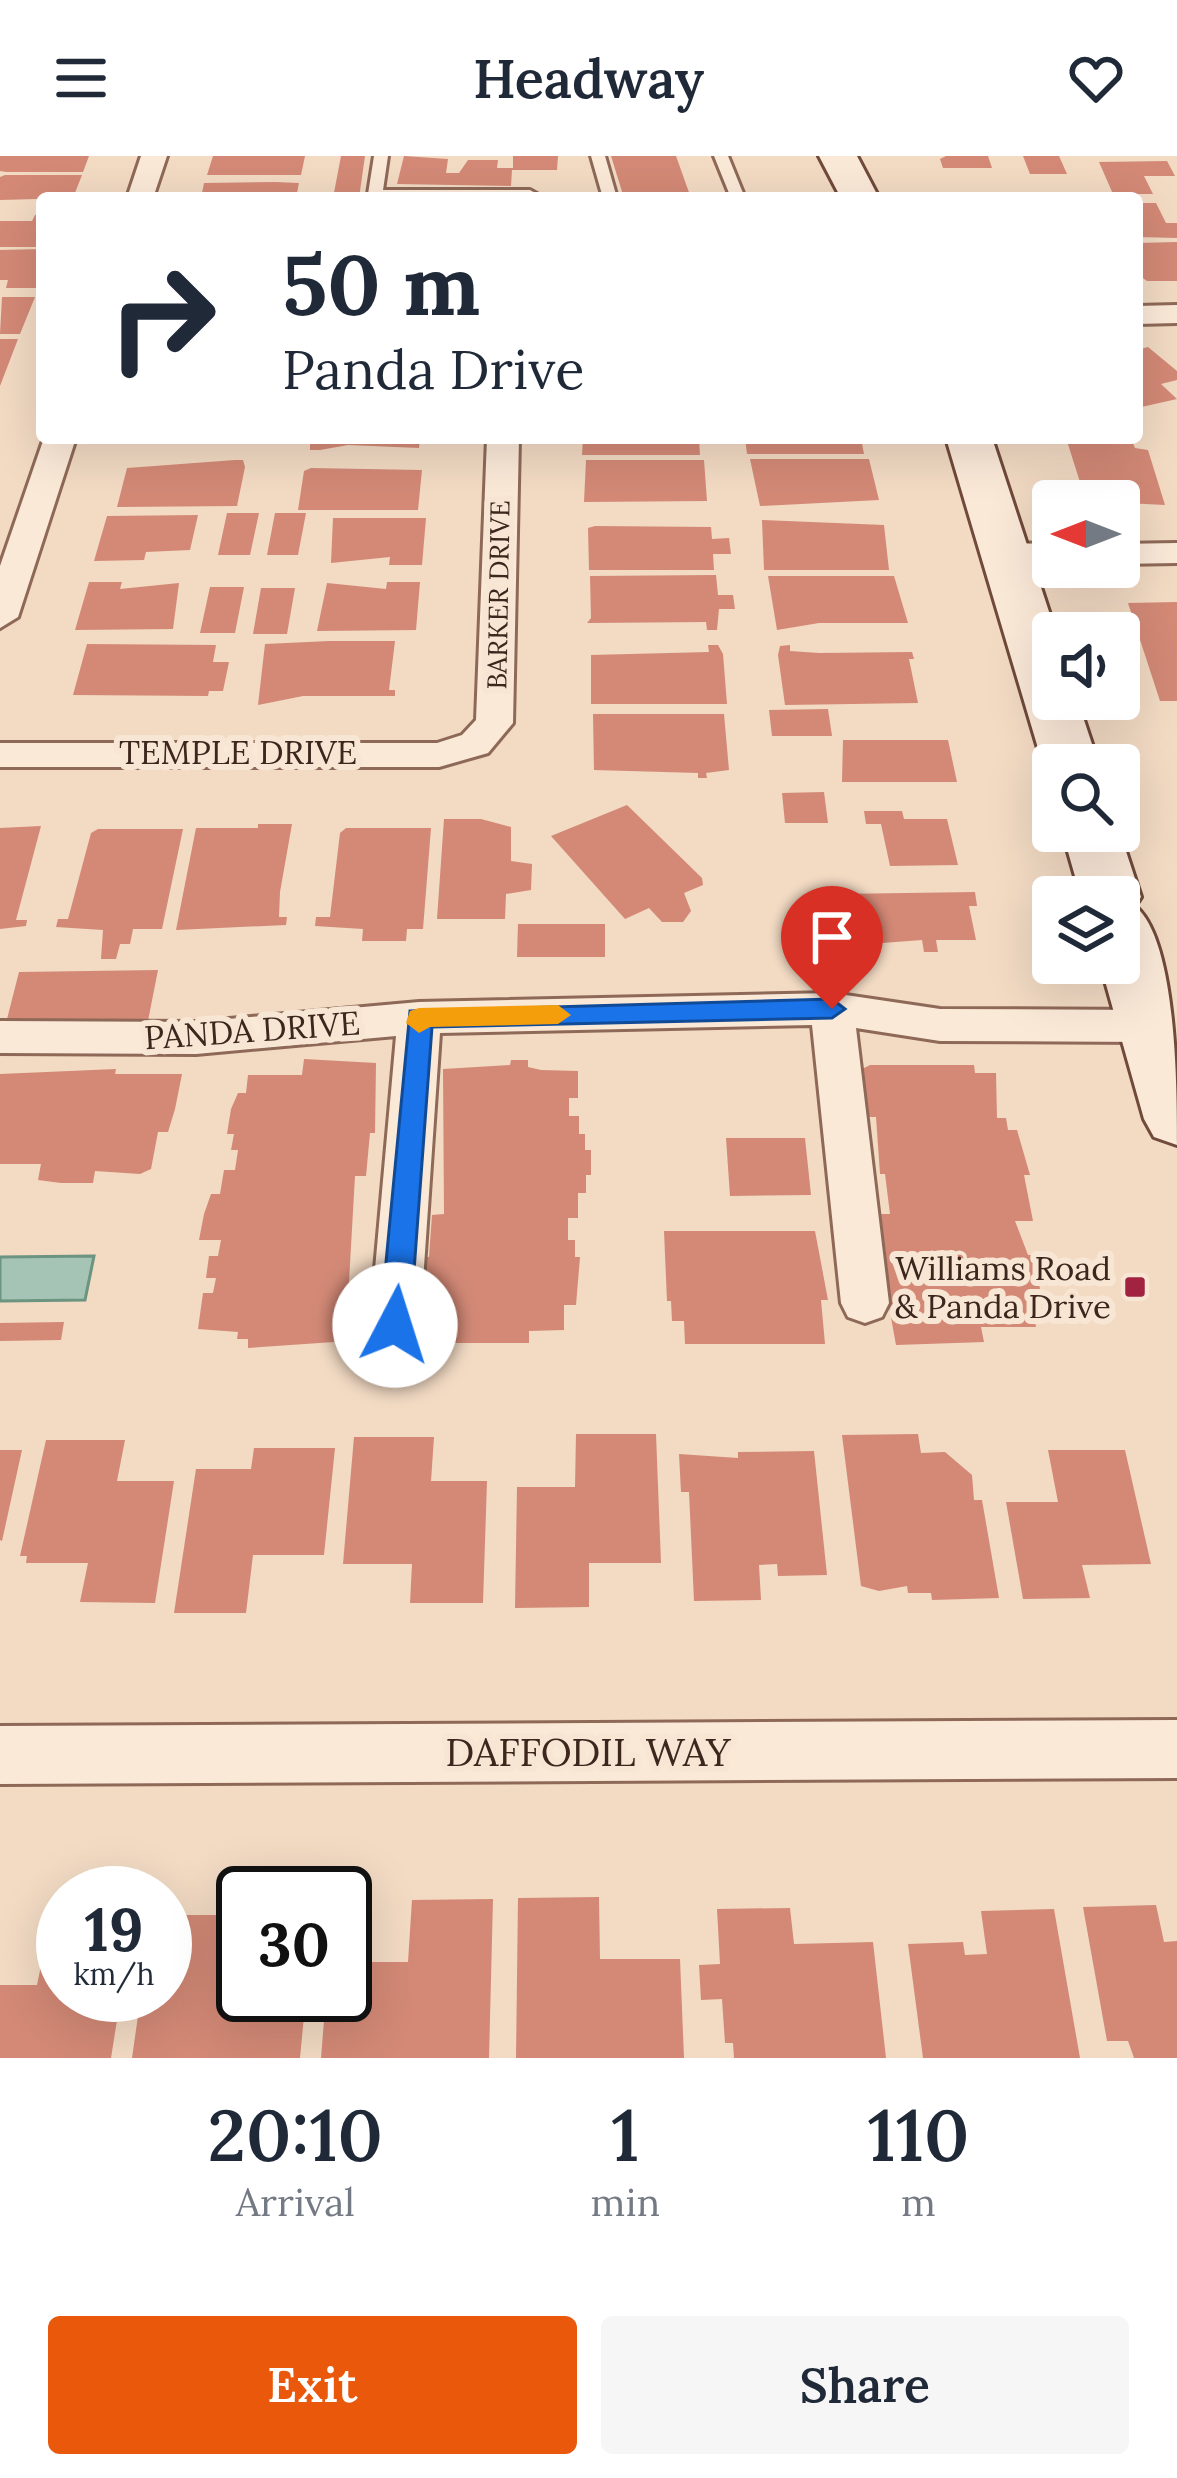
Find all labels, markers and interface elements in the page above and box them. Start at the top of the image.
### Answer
text: Headway [473,44,704,113]
icon: menu [48,45,114,111]
icon: heart [1063,45,1129,111]
text: 50 m [282,230,480,338]
icon: right [84,240,240,396]
text: Panda Drive [282,335,584,404]
north arrow [1032,480,1140,588]
map controls [1032,480,1140,984]
street label: BARKER DRIVE [479,500,517,690]
button: sound [1032,612,1140,720]
street label: TEMPLE DRIVE [119,731,357,773]
button: search [1032,744,1140,852]
button: layers [1032,876,1140,984]
pin [781,886,883,1009]
icon: arrive [799,904,865,970]
street label: PANDA DRIVE [143,1002,361,1058]
place label: Williams Road & Panda Drive [895,1247,1111,1327]
position arrow [332,1262,458,1388]
marker: Williams Road & Panda Drive [1122,1274,1148,1300]
street label: DAFFODIL WAY [445,1727,732,1777]
speed limit sign: 30 [216,1866,372,2022]
text: 19 [85,1891,143,1967]
text: km/h [73,1955,155,1993]
text: 20:10 [208,2089,383,2181]
text: 1 [611,2089,639,2181]
text: 110 [868,2089,969,2181]
text: Arrival [236,2177,355,2227]
text: min [591,2177,660,2227]
text: m [901,2177,936,2227]
button: Exit [48,2316,577,2454]
button: Share [601,2316,1129,2454]

